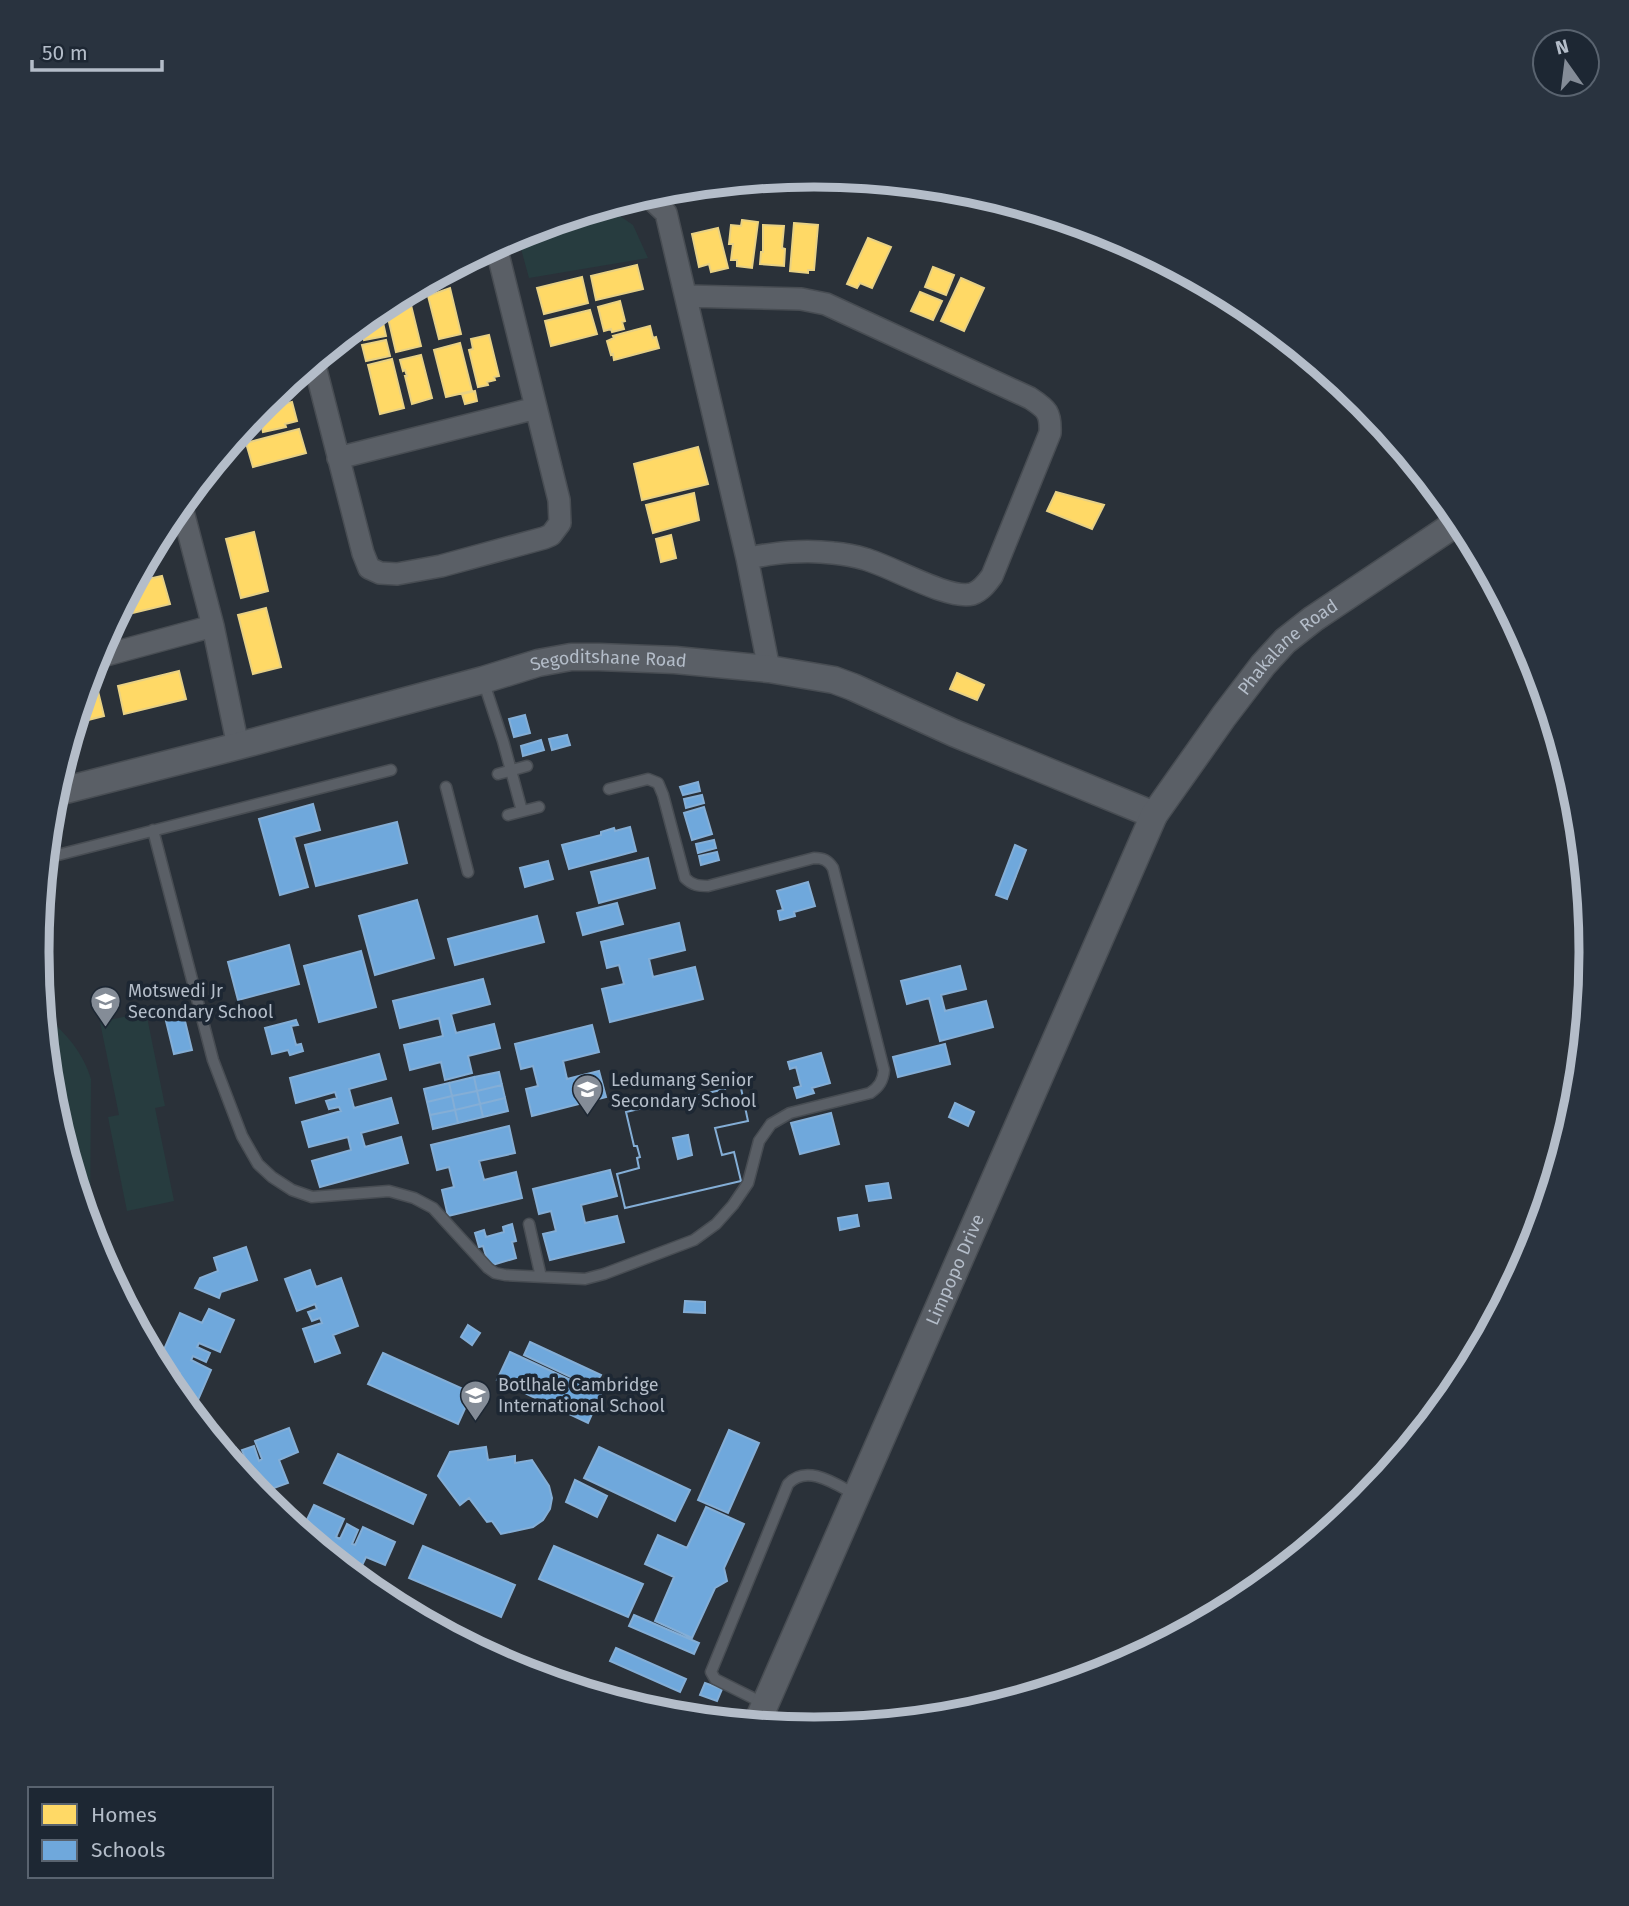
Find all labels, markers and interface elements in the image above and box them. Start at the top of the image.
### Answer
scale bar [32,28,161,72]
north arrow [1531,28,1601,98]
text: N [1553,34,1571,60]
text: 50 m [42,40,88,66]
street label: Phakalane Road [1233,595,1342,700]
street label: Segoditshane Road [527,646,688,676]
place label: Motswedi Jr Secondary School [128,980,273,1023]
school or university icon: Motswedi Jr Secondary School [88,984,122,1028]
place label: Ledumang Senior Secondary School [611,1069,756,1112]
school or university icon: Ledumang Senior Secondary School [571,1073,605,1117]
street label: Limpopo Drive [921,1211,989,1329]
place label: Botlhale Cambridge International School [498,1374,665,1417]
school or university icon: Botlhale Cambridge International School [458,1378,492,1422]
legend [28,1787,273,1878]
text: Homes [91,1802,157,1828]
text: Schools [91,1837,165,1863]

